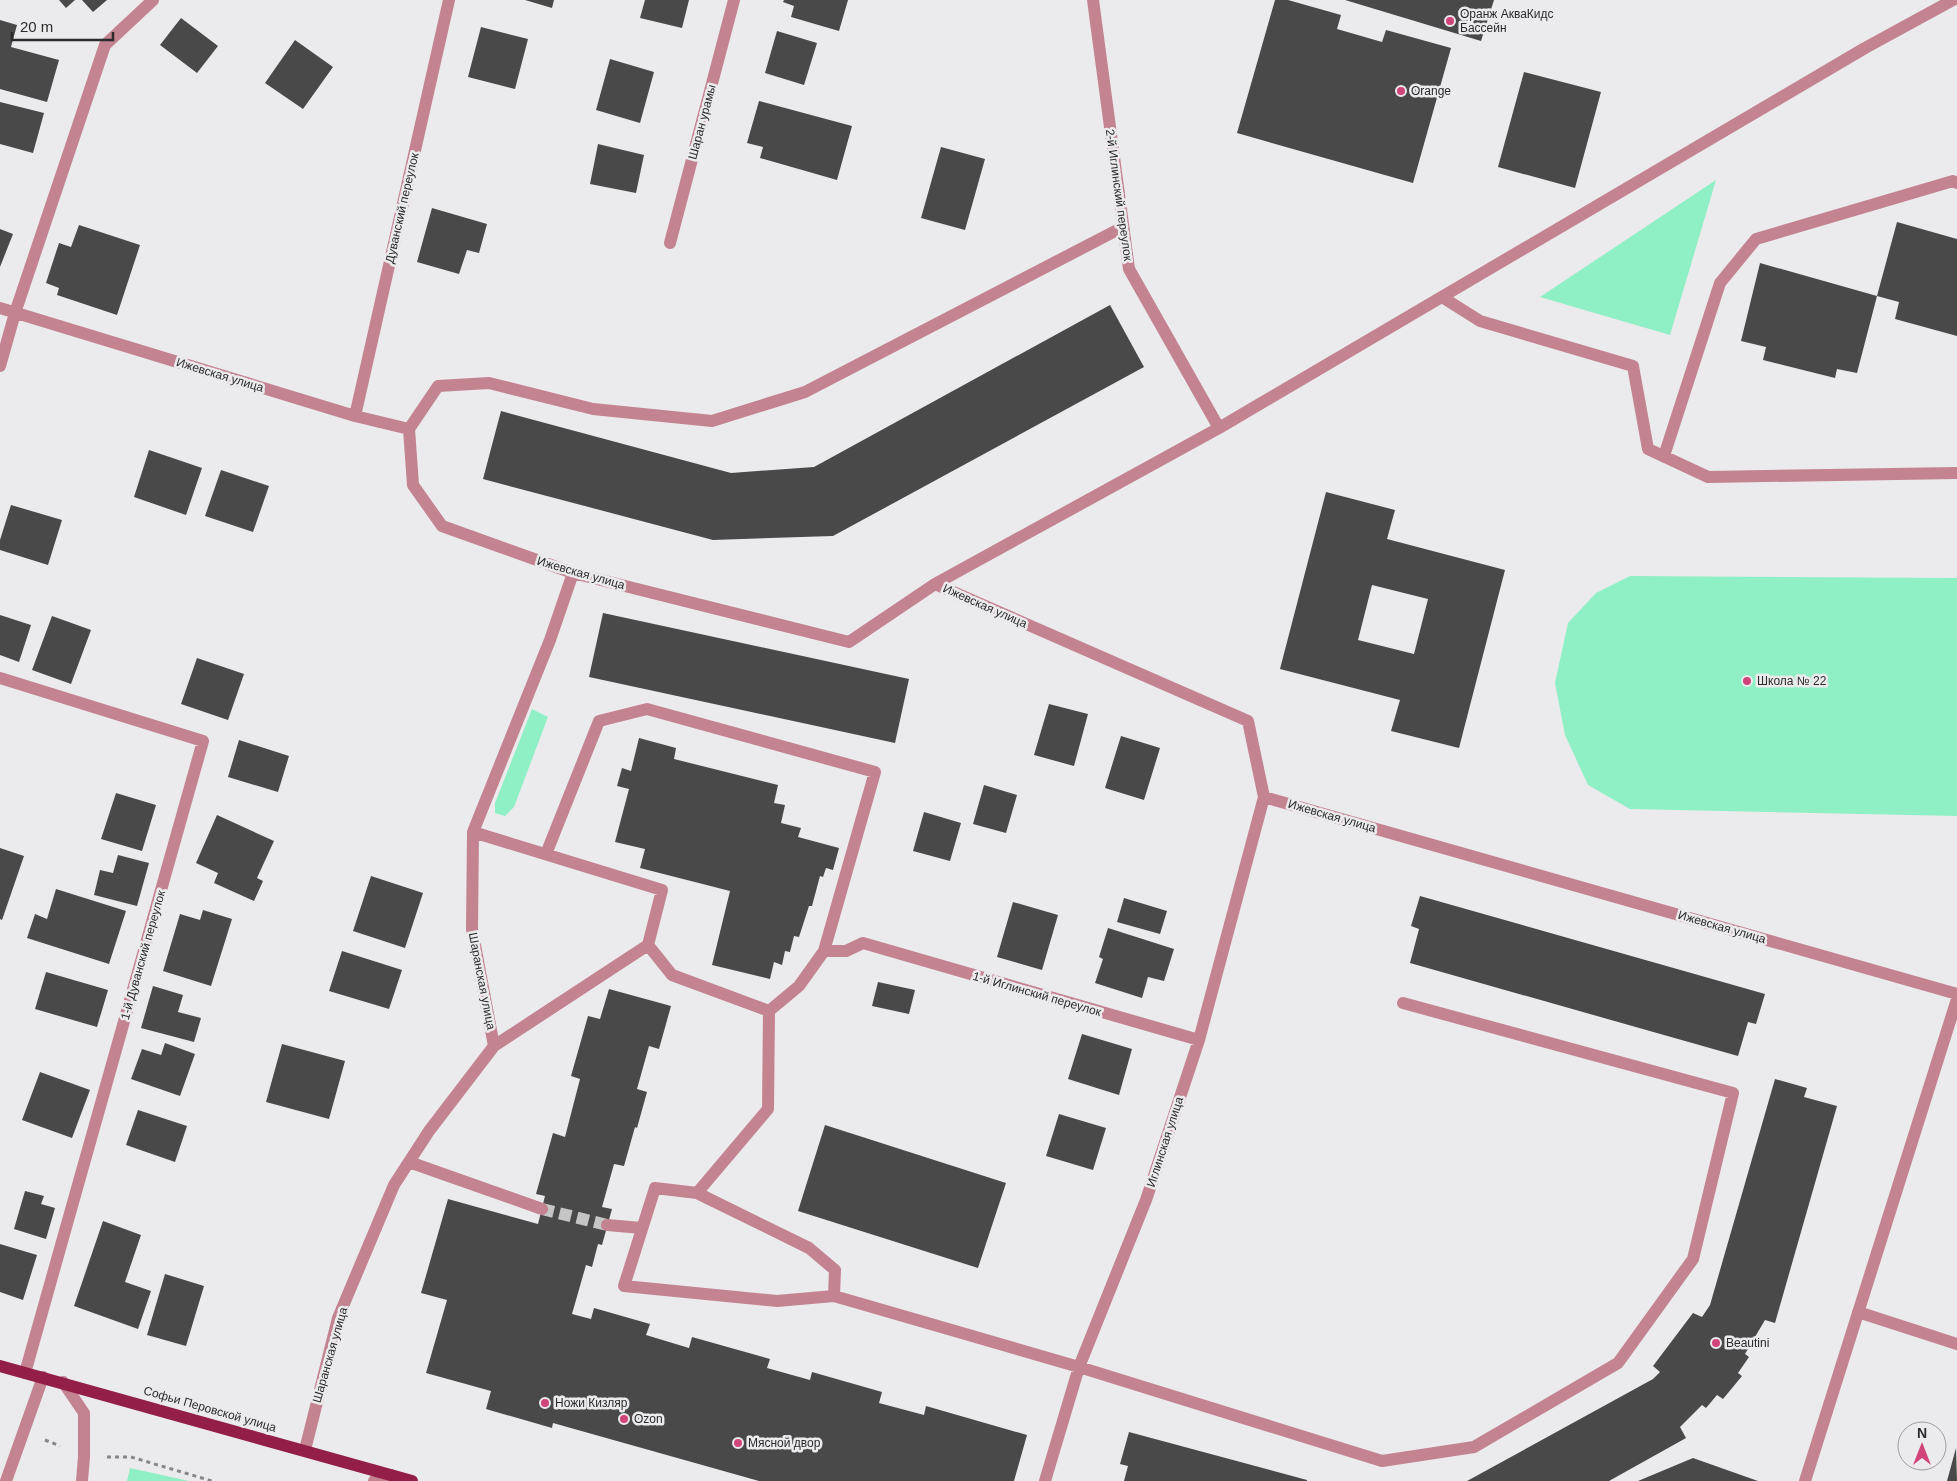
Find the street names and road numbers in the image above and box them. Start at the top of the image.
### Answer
street label: Шаран урамы [685,83,719,161]
street label: 2-й Иглинский переулок [1103,128,1135,263]
street label: Дуванский переулок [382,151,422,265]
street label: Ижевская улица [175,355,266,395]
street label: Ижевская улица [536,554,627,592]
street label: Ижевская улица [941,581,1030,631]
street label: Ижевская улица [1287,797,1378,835]
street label: 1-й Дуванский переулок [118,888,168,1021]
street label: Ижевская улица [1677,908,1768,946]
street label: Шаранская улица [466,931,498,1031]
street label: 1-й Иглинский переулок [971,969,1104,1019]
street label: Иглинская улица [1144,1095,1186,1189]
street label: Шаранская улица [310,1305,350,1404]
street label: Софьи Перовской улица [142,1383,278,1435]

